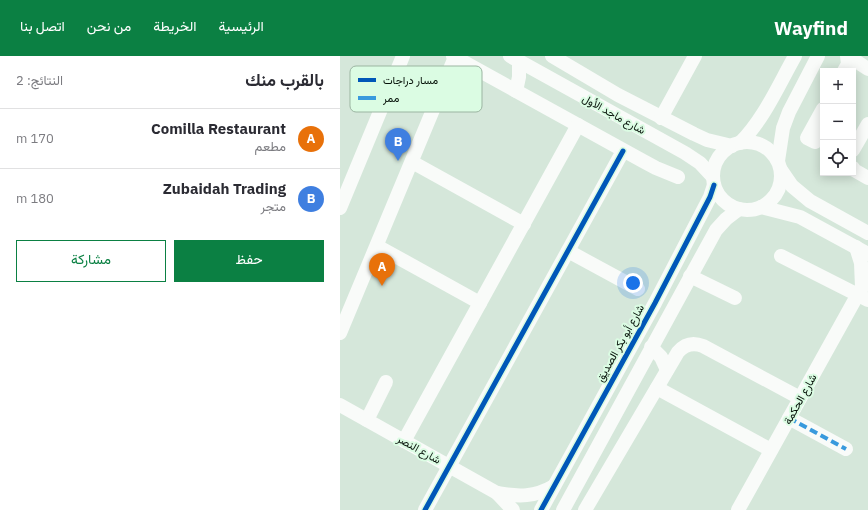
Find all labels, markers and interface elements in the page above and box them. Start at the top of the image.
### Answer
text: Wayfind [774,16,848,40]
text: اتصل بنا [20,17,65,35]
text: من نحن [87,17,131,35]
text: الخريطة [153,17,197,35]
text: الرئيسية [219,17,264,35]
legend [350,66,482,112]
map controls [820,68,856,176]
button: + [820,68,856,104]
text: بالقرب منك [245,69,324,91]
text: النتائج: 2 [16,72,63,89]
text: مسار دراجات [383,73,438,87]
text: ممر [382,91,400,105]
street label: شارع ماجد الأول [580,91,648,138]
button: − [820,104,856,140]
text: Comilla Restaurant [151,119,286,138]
pin: B [385,128,411,161]
text: 170 m [16,130,54,147]
text: A [307,130,315,147]
text: مطعم [255,138,286,155]
button: locate [820,140,856,176]
text: Zubaidah Trading [163,179,286,198]
text: 180 m [16,190,54,207]
text: B [307,190,315,207]
text: متجر [261,198,286,215]
button: مشاركة [16,240,166,282]
button: حفظ [174,240,324,282]
pin: A [369,253,395,286]
your location [623,273,643,293]
street label: شارع أبو بكر الصديق [593,301,648,385]
street label: شارع الحكمة [780,371,821,427]
street label: شارع النصر [393,431,444,468]

